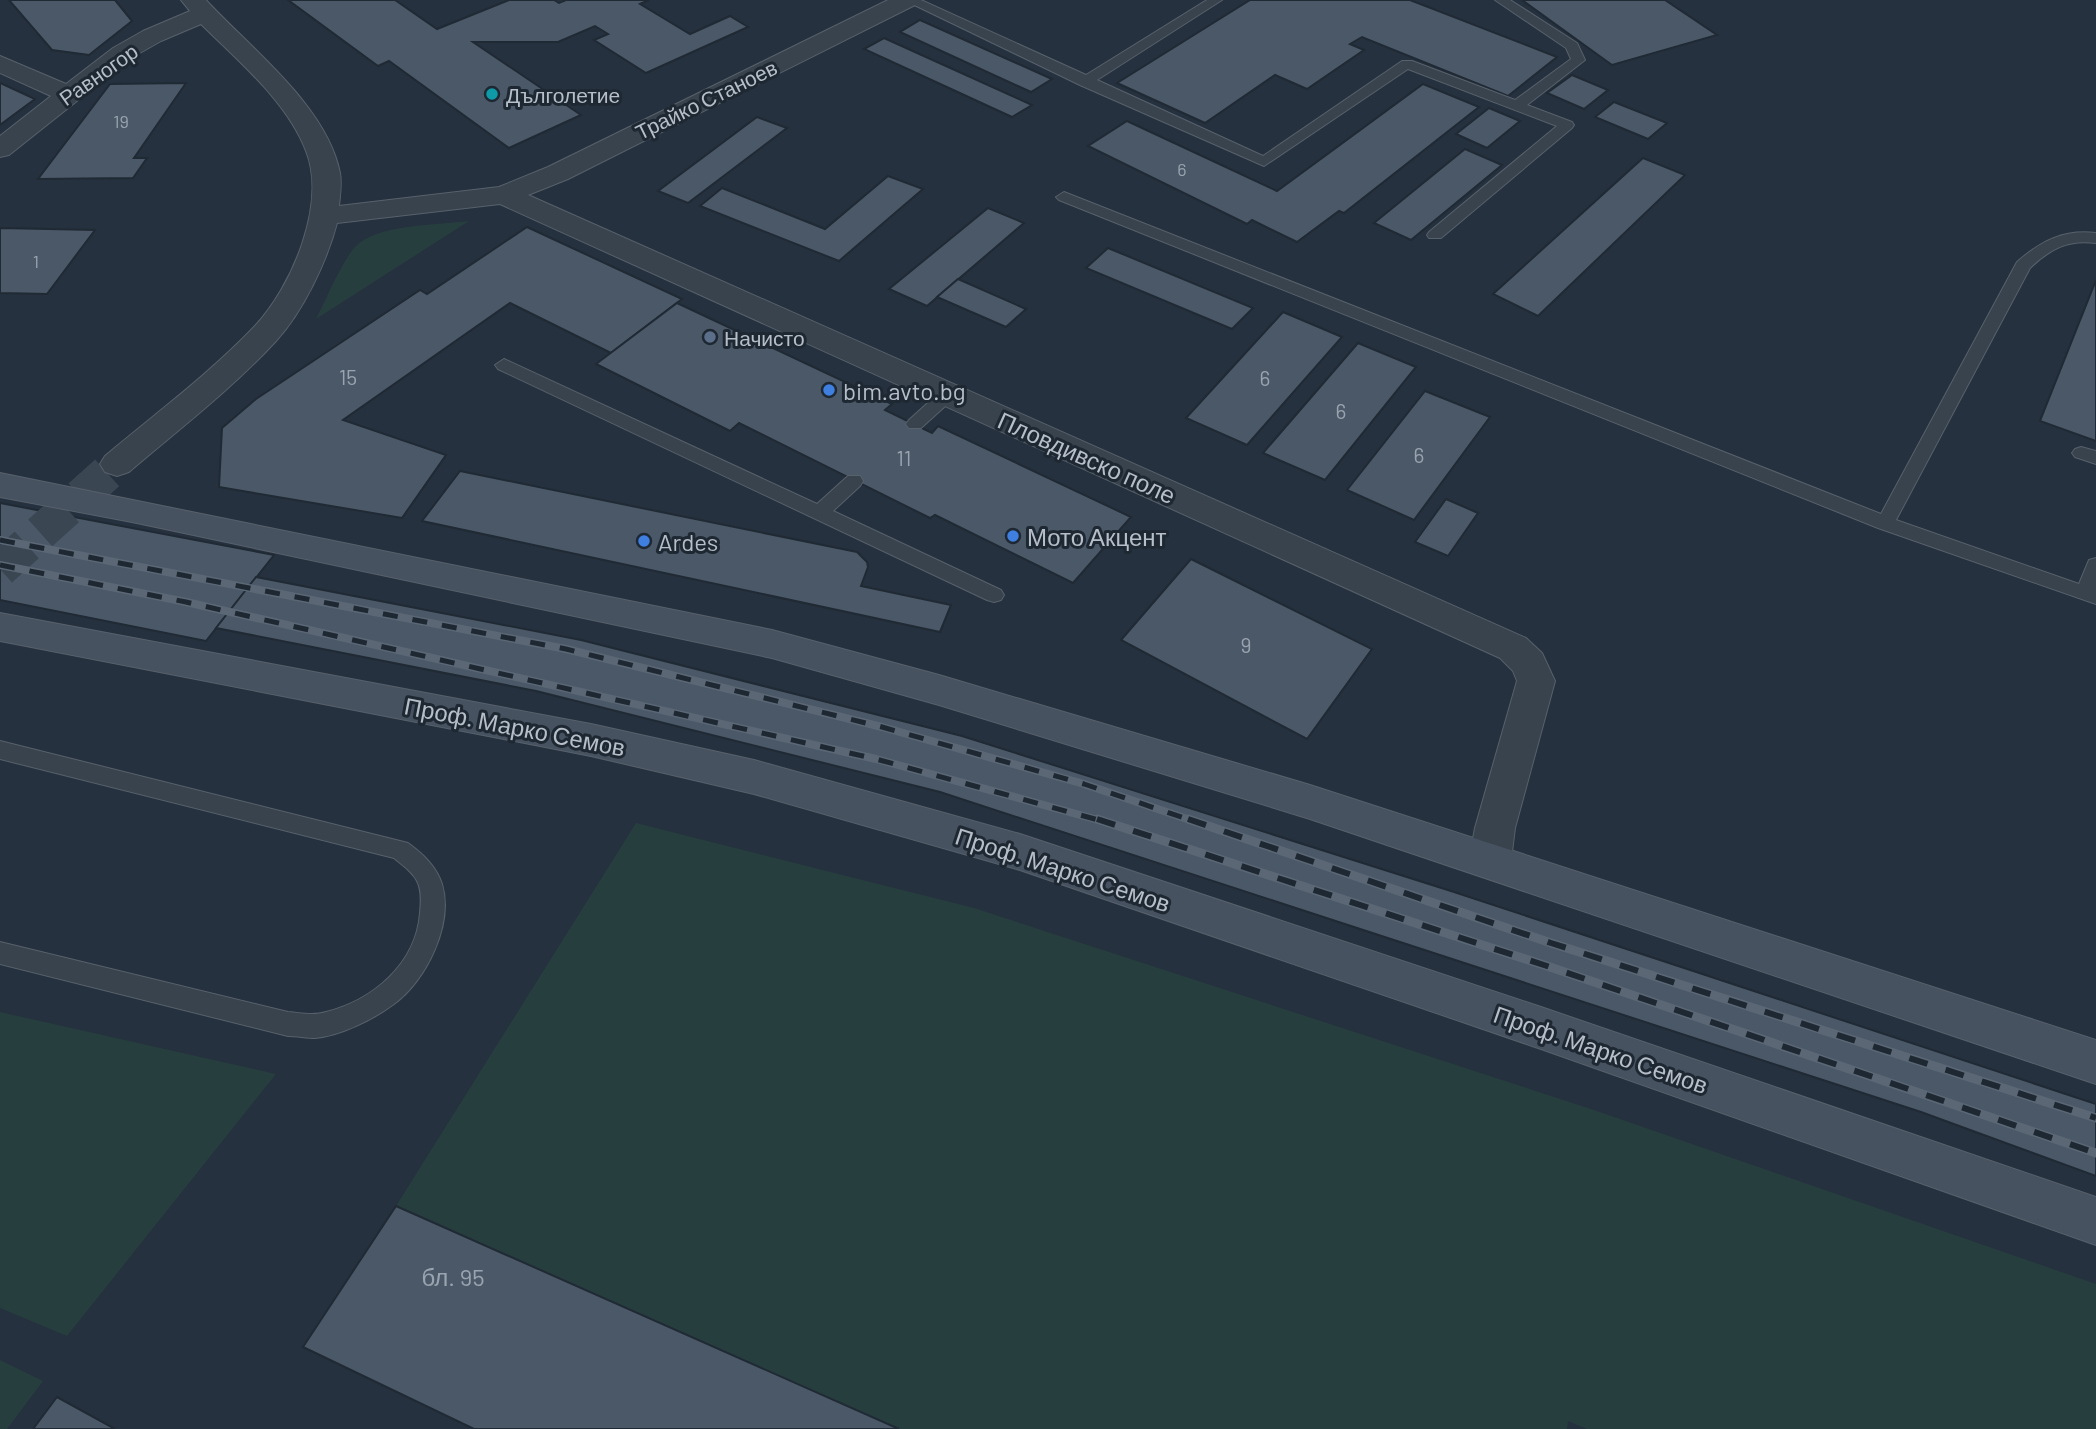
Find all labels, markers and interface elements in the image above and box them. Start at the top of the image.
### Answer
street label: Равногор [54,38,142,110]
street label: Трайко Станоев [631,54,781,144]
place label: Дълголетие [506,82,620,107]
marker: Дълголетие [484,86,500,102]
house number: 19 [113,110,129,132]
house number: 6 [1177,158,1187,180]
house number: 1 [33,250,39,272]
place label: Начисто [724,325,805,350]
marker: Начисто [702,329,718,345]
house number: 15 [339,364,357,389]
house number: 6 [1260,365,1270,390]
place label: bim.avto.bg [843,376,966,405]
marker: bim.avto.bg [821,382,837,398]
house number: 6 [1336,398,1346,423]
street label: Пловдивско поле [994,405,1180,509]
house number: 6 [1414,442,1424,467]
house number: 11 [897,445,911,470]
place label: Мото Акцент [1027,522,1167,551]
place label: Ardes [658,527,718,556]
marker: Мото Акцент [1005,528,1021,544]
marker: Ardes [636,533,652,549]
house number: 9 [1241,632,1251,657]
street label: Проф. Марко Семов [402,690,628,762]
street label: Проф. Марко Семов [952,821,1174,917]
street label: Проф. Марко Семов [1490,999,1712,1099]
house number: бл. 95 [422,1262,484,1291]

